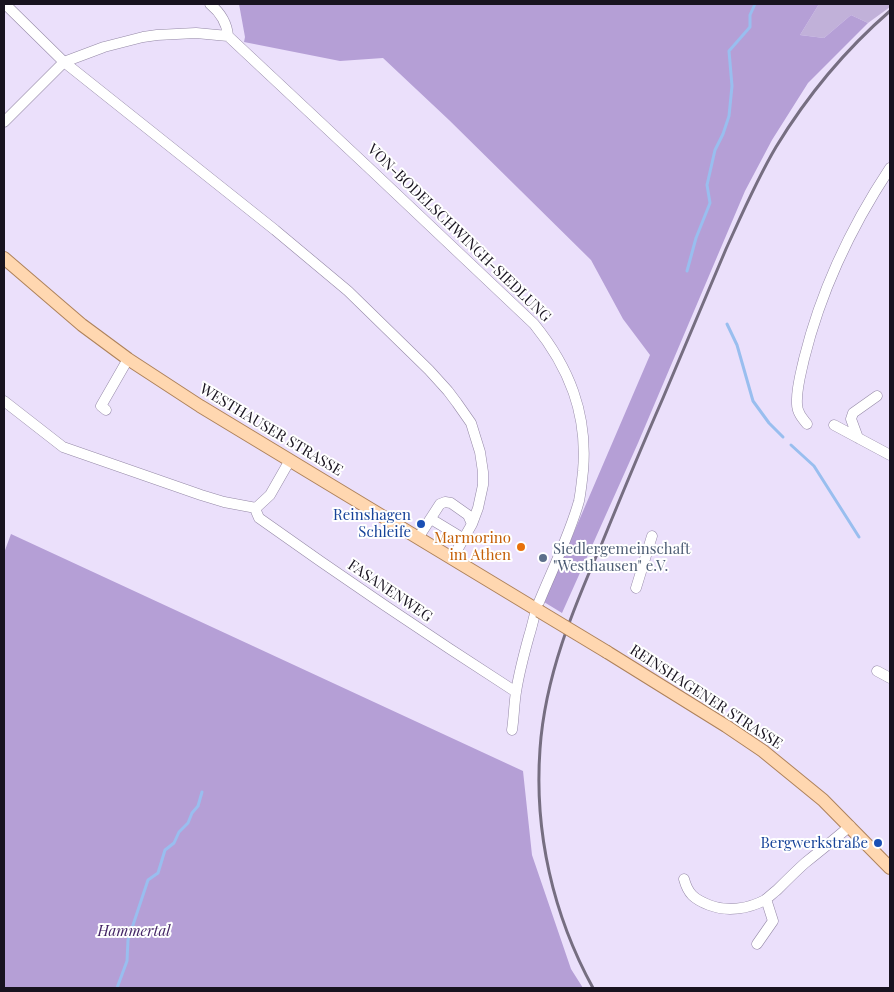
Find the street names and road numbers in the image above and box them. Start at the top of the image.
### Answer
street label: VON-BODELSCHWINGH-SIEDLUNG [363,140,555,326]
street label: WESTHAUSER STRASSE [196,380,346,480]
street label: FASANENWEG [344,556,436,626]
street label: REINSHAGENER STRASSE [626,641,786,753]

